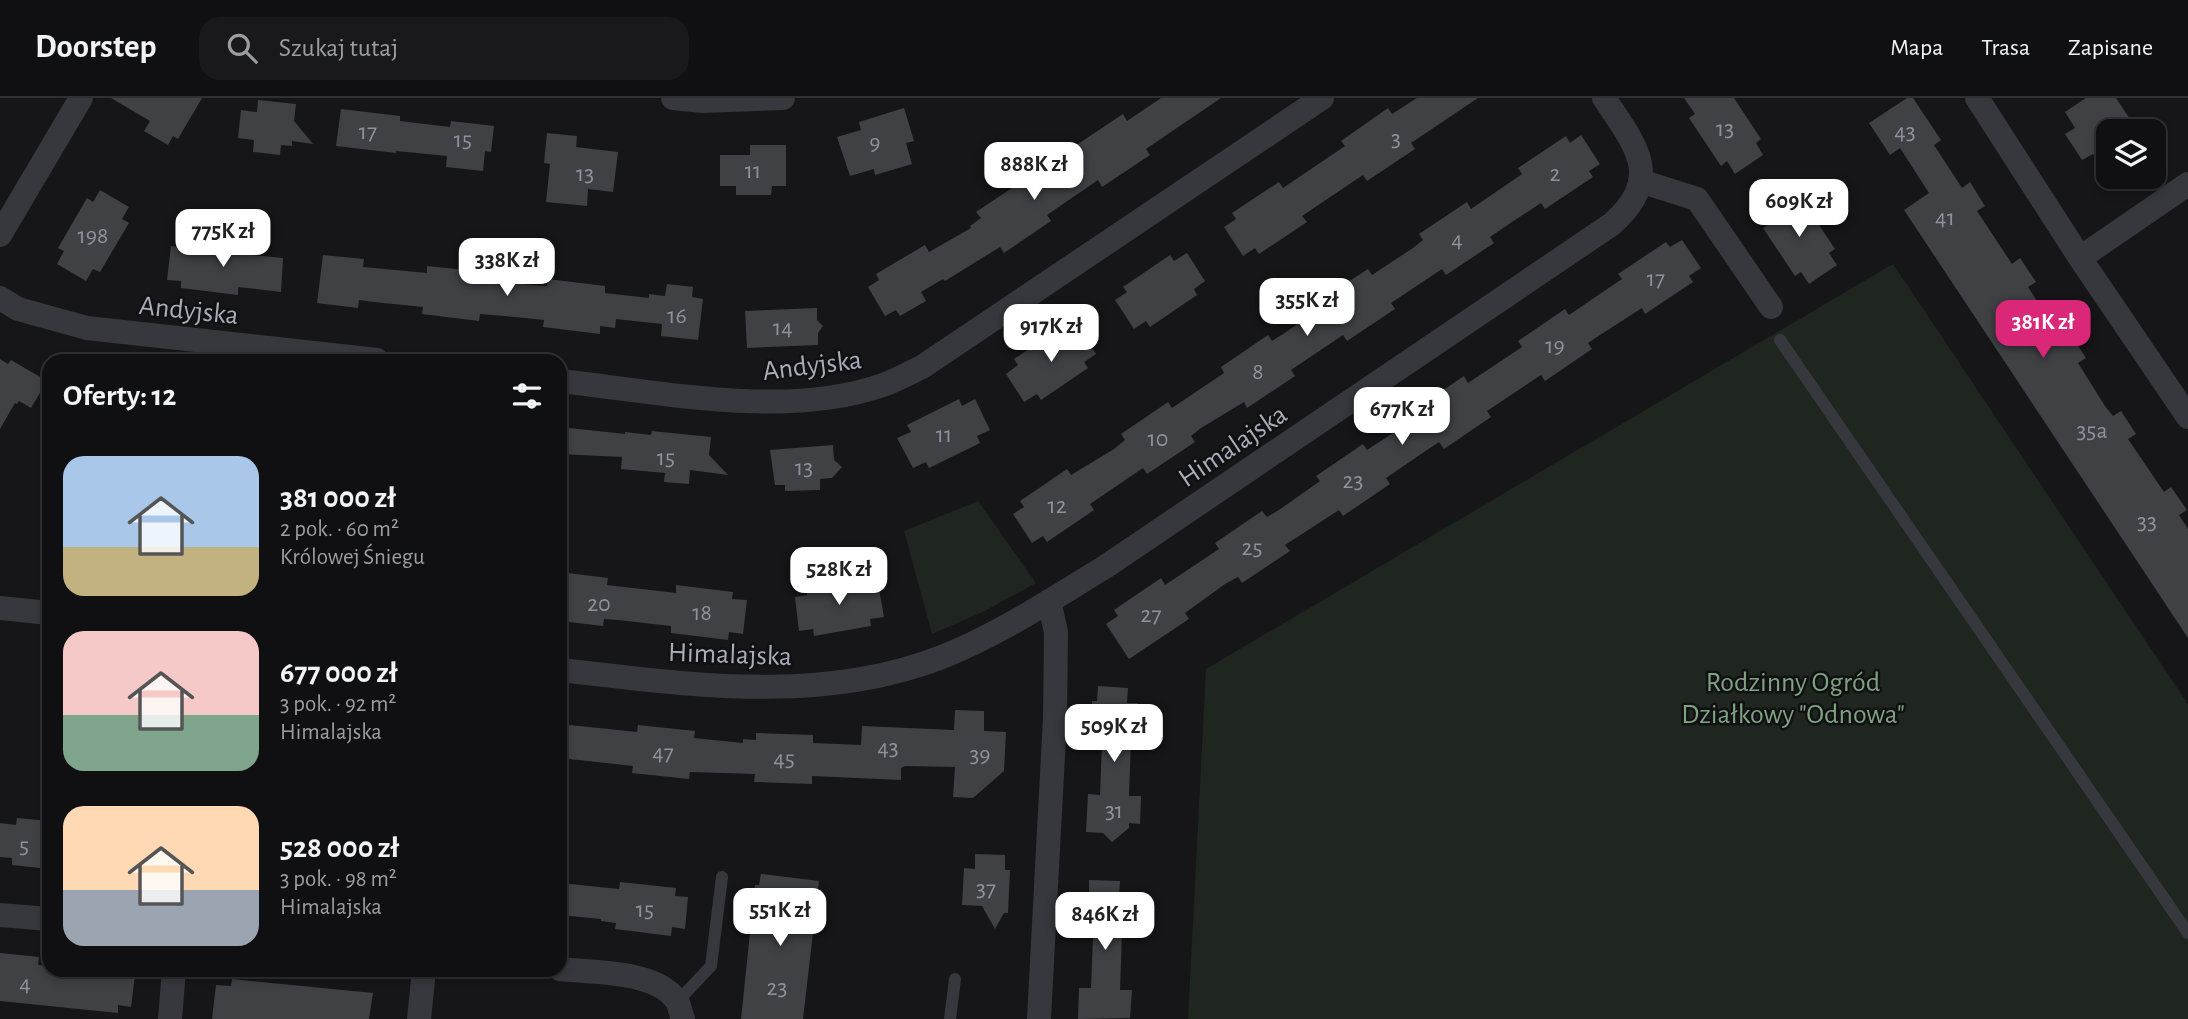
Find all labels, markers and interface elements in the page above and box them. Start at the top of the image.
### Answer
search box [199,17,689,80]
icon: search [223,29,261,67]
text: Doorstep [35,31,157,64]
text: Szukaj tutaj [279,35,398,61]
text: Mapa [1890,36,1943,60]
text: Trasa [1981,36,2030,60]
text: Zapisane [2068,36,2153,60]
house number: 13 [1716,117,1734,141]
map controls [2096,119,2166,189]
button: layers [2096,119,2166,189]
house number: 17 [359,120,377,144]
house number: 43 [1894,120,1916,144]
house number: 3 [1391,127,1401,151]
house number: 15 [454,128,472,152]
house number: 9 [869,131,881,155]
pin: 888K zł [969,142,1099,202]
text: 888K zł [1000,153,1068,176]
house number: 11 [745,159,761,183]
house number: 13 [576,162,594,186]
house number: 2 [1550,162,1561,186]
pin: 609K zł [1734,180,1864,239]
text: 609K zł [1765,190,1833,213]
house number: 41 [1935,206,1955,230]
pin: 775K zł [158,209,288,269]
text: 775K zł [191,220,255,243]
house number: 198 [78,224,108,248]
house number: 4 [1451,228,1463,252]
pin: 338K zł [442,238,572,298]
text: 338K zł [475,249,539,272]
house number: 17 [1647,267,1665,291]
pin: 355K zł [1242,278,1372,338]
text: 355K zł [1275,289,1339,312]
street label: Andyjska [138,292,240,330]
pin: 381K zł [1978,300,2108,360]
house number: 16 [667,304,687,328]
pin: 917K zł [986,304,1116,364]
text: 381K zł [2012,311,2074,334]
text: 917K zł [1020,315,1082,338]
house number: 14 [773,316,793,340]
house number: 19 [1545,334,1565,358]
street label: Andyjska [761,346,863,386]
house number: 8 [1252,360,1264,384]
icon: filters [508,377,546,415]
text: Oferty: 12 [63,381,176,411]
pin: 677K zł [1337,388,1467,447]
text: 677K zł [1370,398,1434,421]
street label: Himalajska [1174,400,1292,493]
house number: 35a [2076,419,2108,443]
house number: 11 [936,423,952,447]
house number: 10 [1148,427,1168,451]
house number: 15 [657,446,675,470]
house number: 13 [795,456,813,480]
house number: 23 [1343,469,1363,493]
text: 381 000 zł [280,483,396,513]
icon: home [119,484,203,568]
house number: 12 [1047,494,1067,518]
house number: 33 [2137,510,2157,534]
text: 2 pok. · 60 m² [280,518,399,541]
house number: 25 [1242,536,1262,560]
text: Królowej Śniegu [280,546,425,569]
pin: 528K zł [774,547,904,607]
text: 528K zł [806,558,872,581]
house number: 20 [587,592,611,616]
house number: 18 [692,601,712,625]
house number: 27 [1141,603,1161,627]
street label: Himalajska [667,639,792,671]
text: 677 000 zł [280,658,398,688]
icon: home [119,659,203,743]
park label: Rodzinny Ogród Działkowy "Odnowa" [1681,669,1905,729]
text: 3 pok. · 92 m² [280,693,396,716]
pin: 509K zł [1049,704,1179,764]
text: 509K zł [1081,715,1147,738]
text: Himalajska [280,721,382,744]
house number: 43 [877,736,899,760]
house number: 47 [652,741,674,765]
house number: 39 [969,743,991,767]
house number: 45 [773,747,795,771]
house number: 31 [1105,799,1123,823]
text: 528 000 zł [280,833,399,863]
house number: 5 [19,834,29,858]
icon: home [119,834,203,918]
text: 3 pok. · 98 m² [280,868,397,891]
house number: 37 [976,877,996,901]
pin: 551K zł [715,888,845,948]
pin: 846K zł [1040,892,1170,952]
text: Himalajska [280,896,382,919]
house number: 15 [636,898,654,922]
text: 551K zł [749,899,811,922]
text: 846K zł [1071,903,1139,926]
house number: 4 [19,972,31,996]
house number: 23 [767,976,787,1000]

